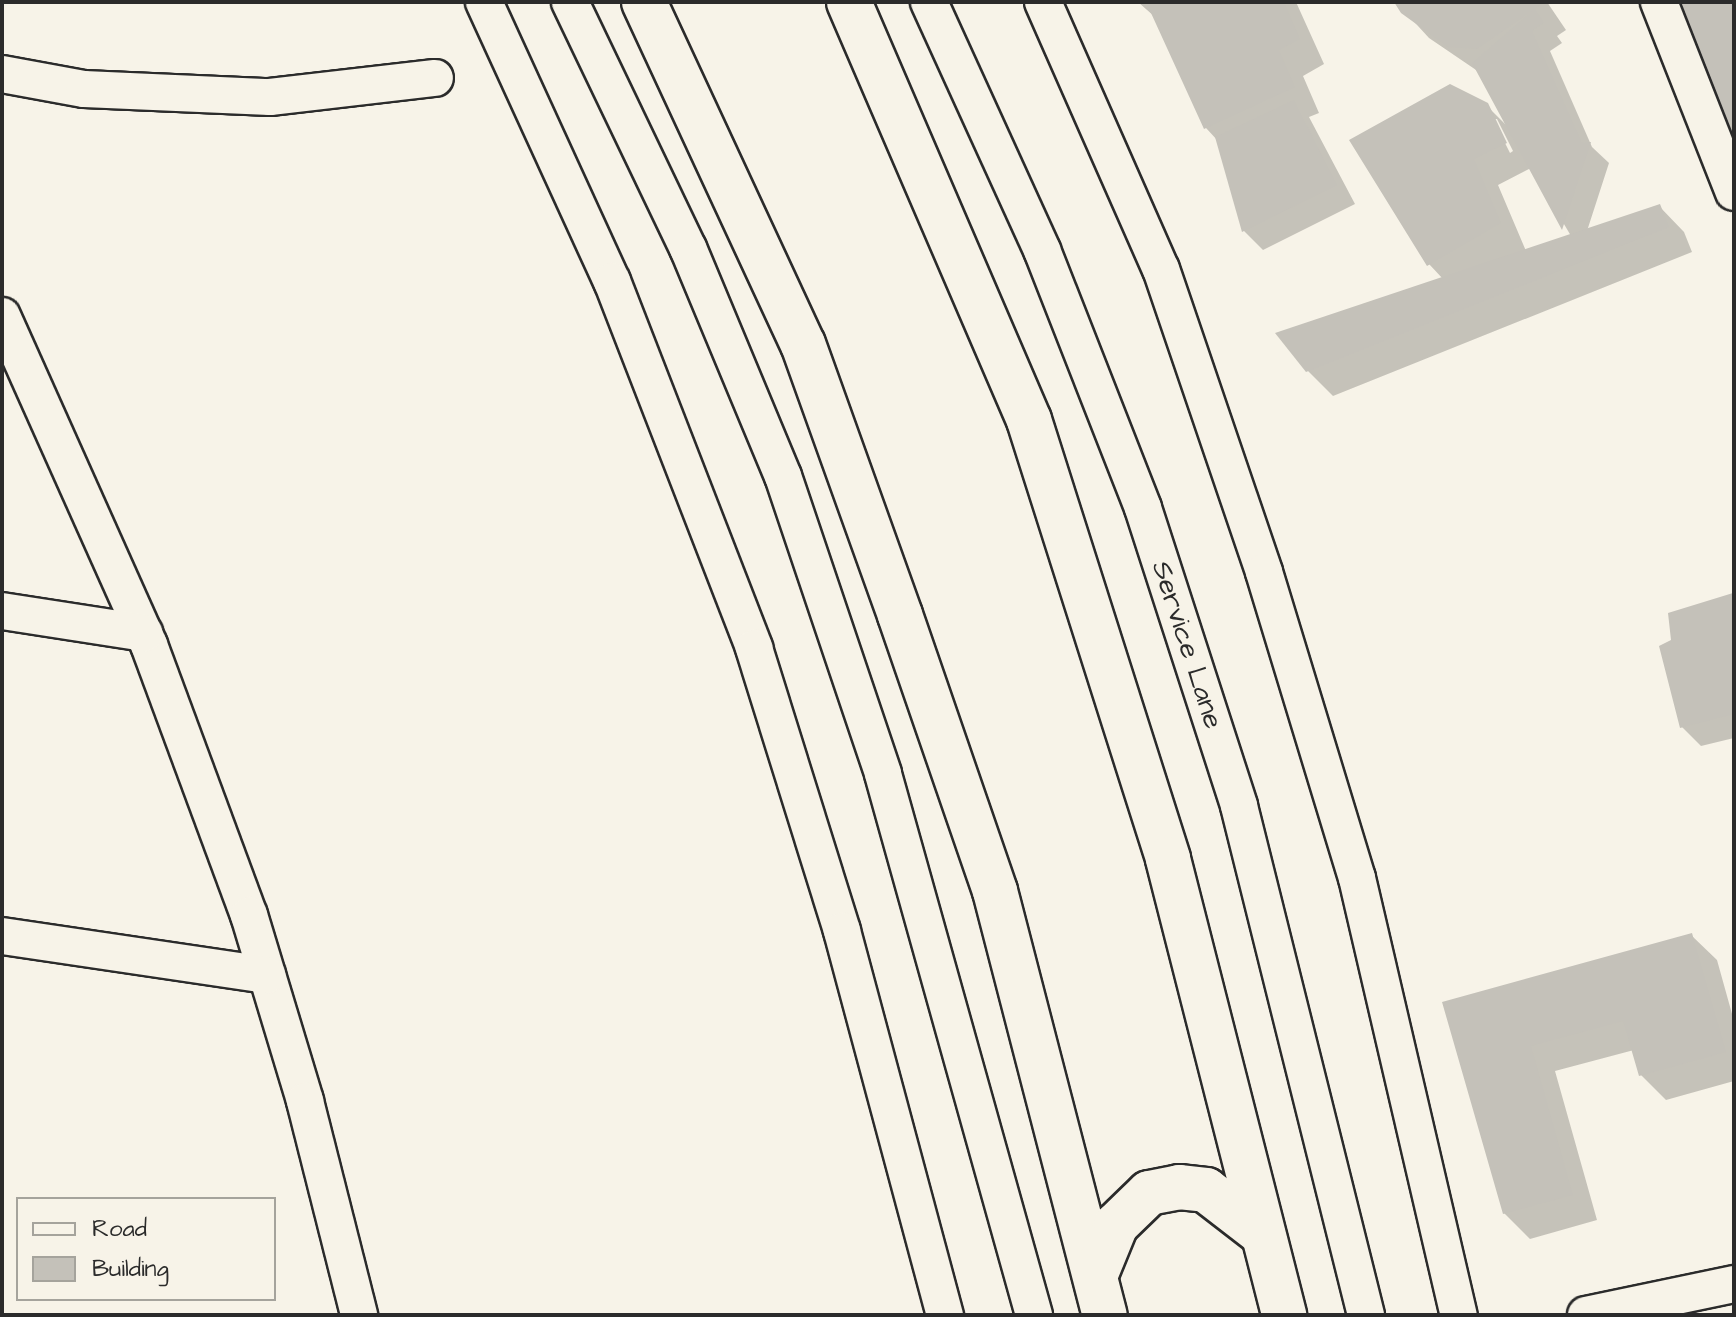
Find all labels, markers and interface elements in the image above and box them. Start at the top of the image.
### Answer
street label: Service Lane [1144,557,1230,733]
legend [16,1197,276,1301]
text: Road [92,1212,147,1246]
text: Building [92,1252,169,1286]

